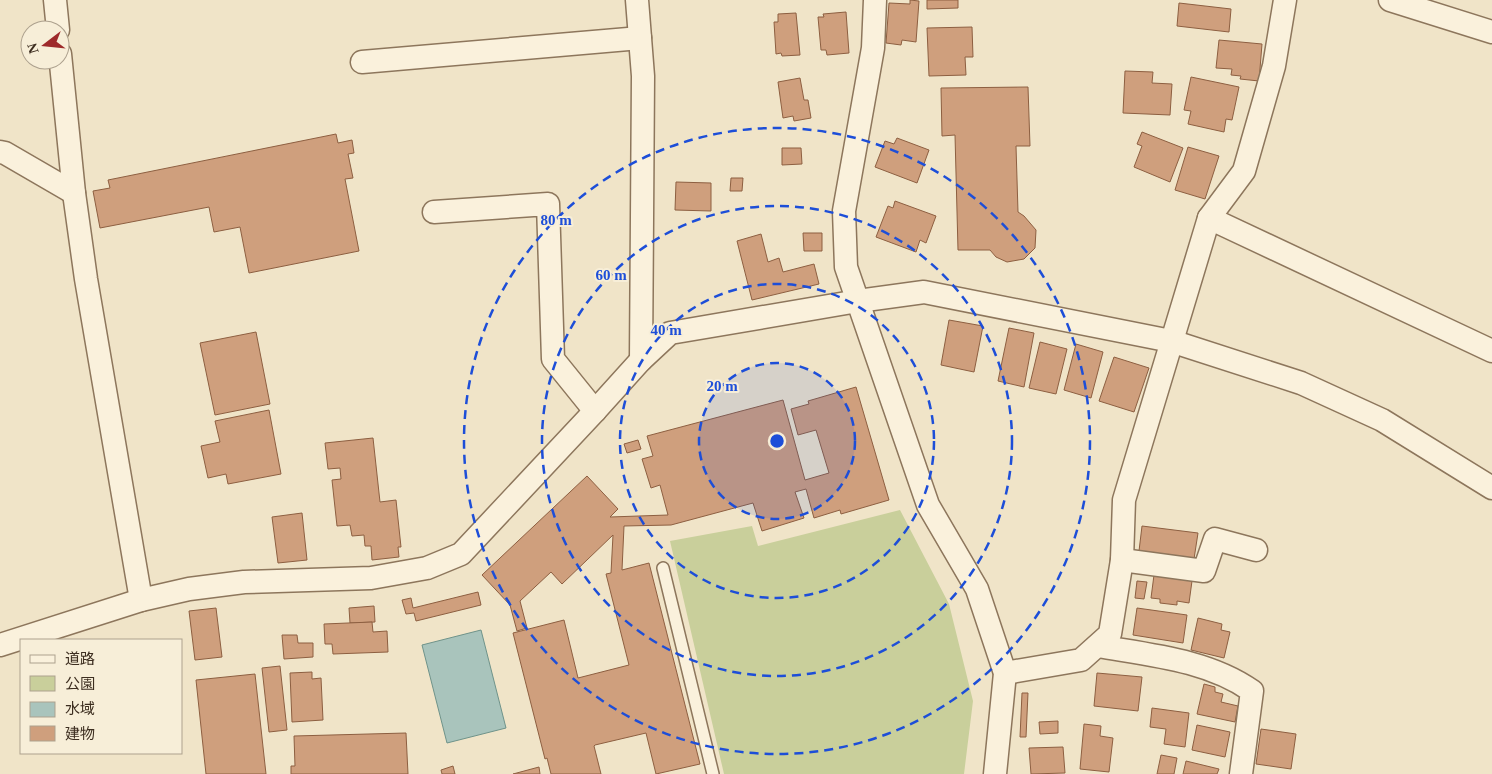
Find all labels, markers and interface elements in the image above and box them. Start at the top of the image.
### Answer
north arrow [20,20,70,70]
text: N [24,42,42,55]
text: 80 m [540,212,572,228]
text: 60 m [595,267,627,283]
text: 40 m [650,322,682,338]
text: 20 m [706,378,738,394]
centre of rings [768,432,786,450]
legend [20,639,182,754]
text: 道路 [65,651,95,667]
text: 公園 [65,676,95,692]
text: 水域 [65,701,95,717]
text: 建物 [65,726,95,742]

